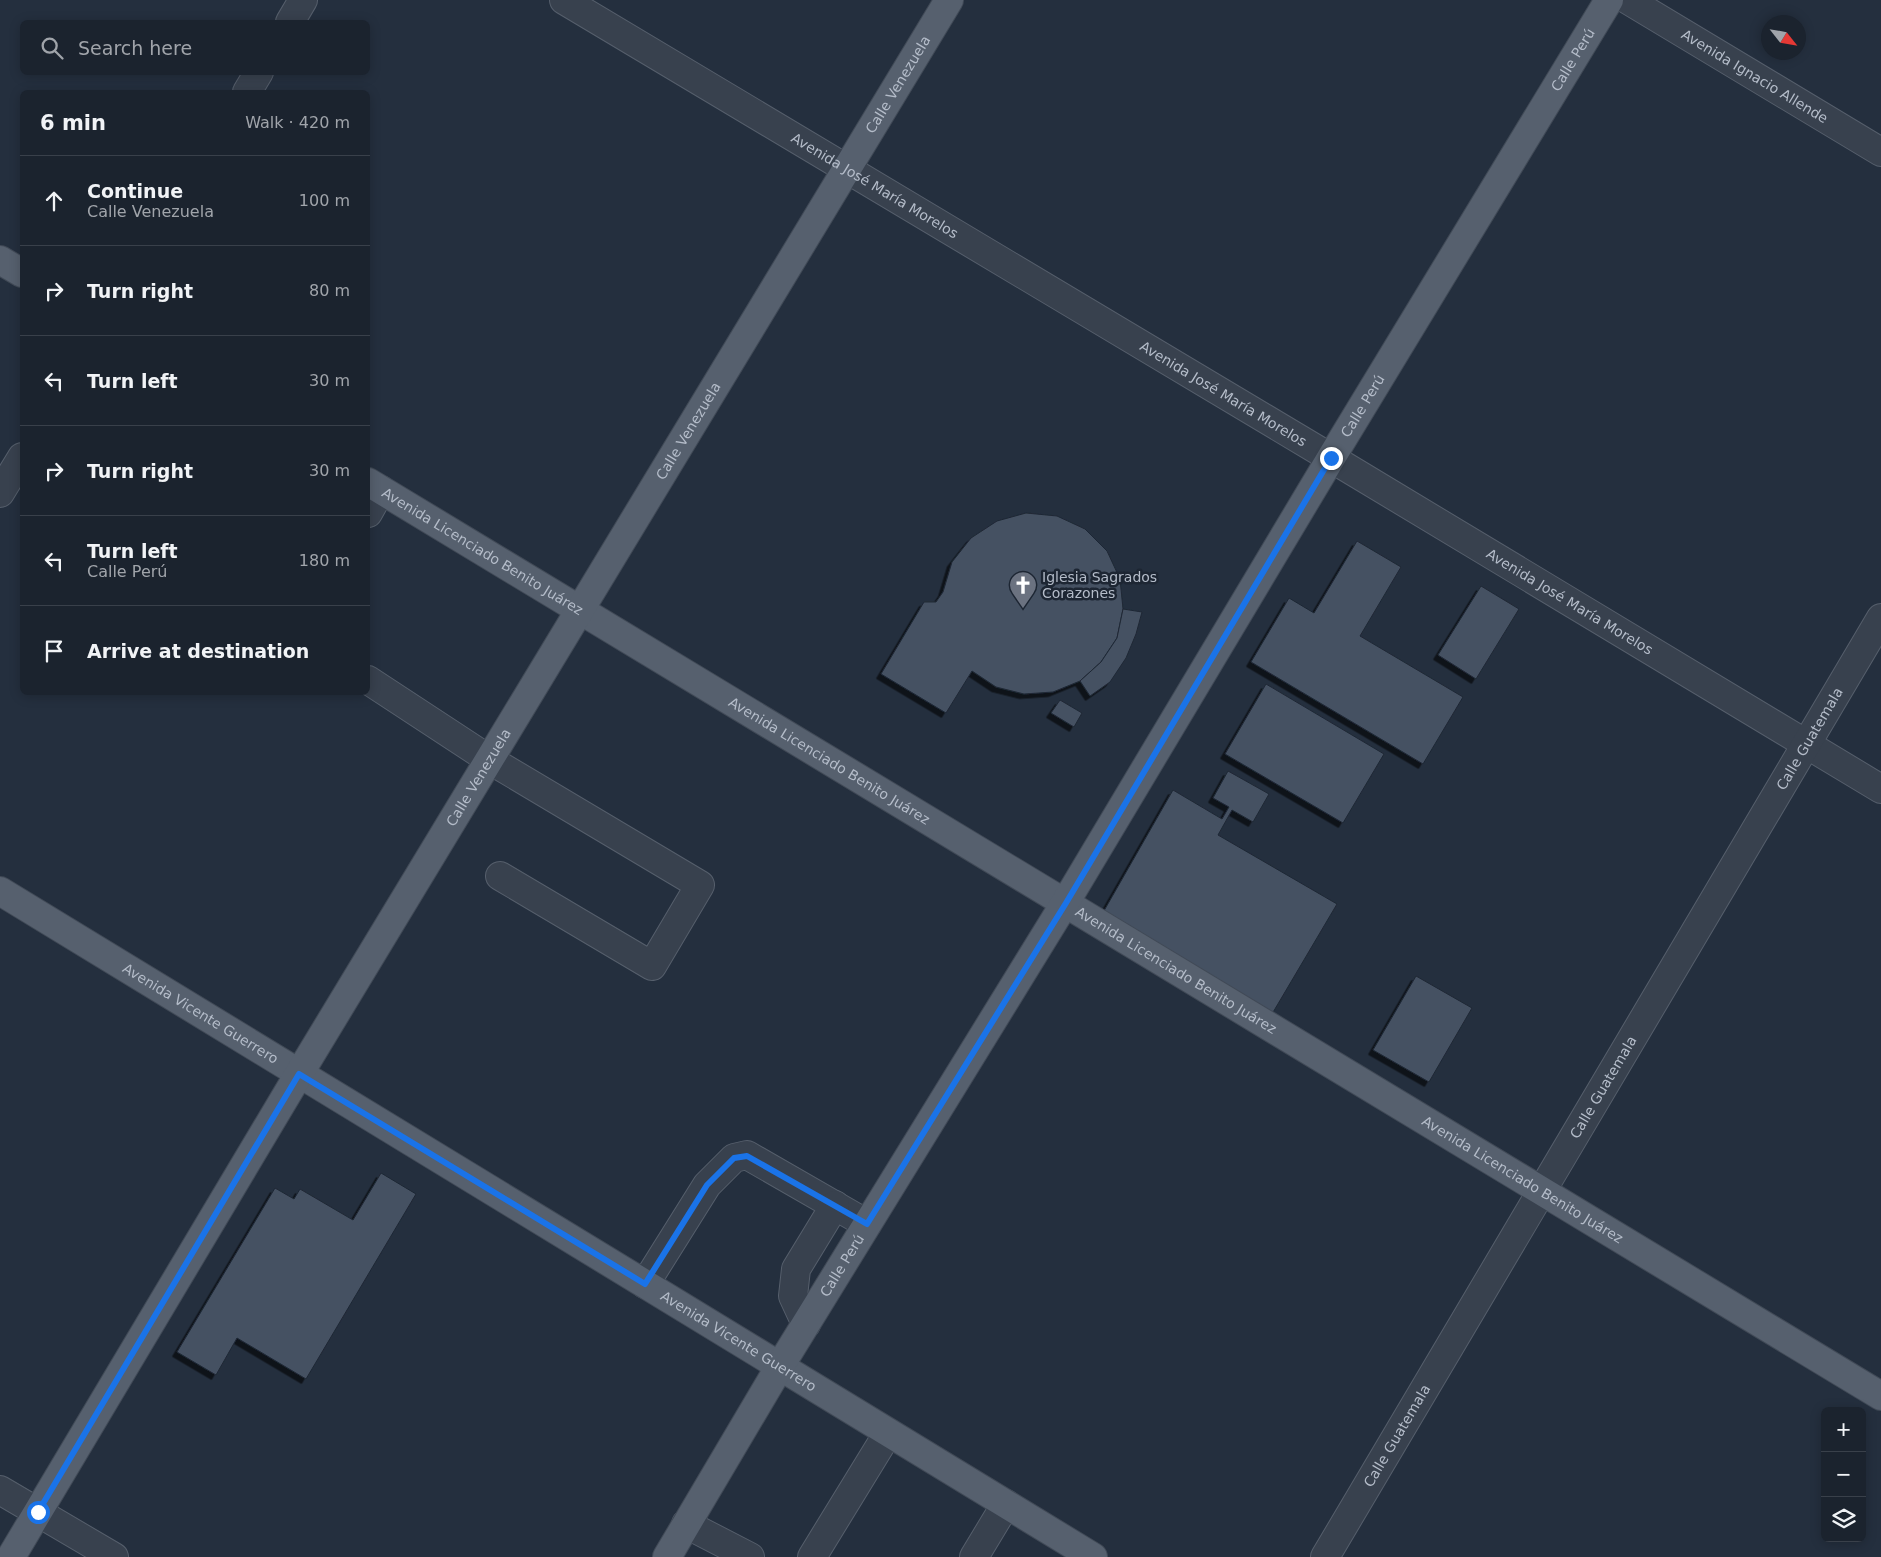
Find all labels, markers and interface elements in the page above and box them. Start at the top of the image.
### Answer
north arrow [1761,15,1806,60]
search box [20,20,370,75]
street label: Calle Perú [1548,25,1598,94]
street label: Avenida Ignacio Allende [1679,26,1831,126]
street label: Calle Venezuela [862,33,934,136]
icon: search [38,34,66,62]
text: Search here [78,37,192,59]
text: 6 min [40,111,106,135]
text: Walk · 420 m [245,113,350,132]
street label: Avenida José María Morelos [789,130,961,242]
text: Continue [87,180,183,202]
icon: ahead [40,187,68,215]
text: 100 m [299,191,350,210]
text: Calle Venezuela [87,202,214,221]
icon: right [40,277,68,305]
text: Turn right [87,280,193,302]
text: 80 m [309,281,350,300]
street label: Avenida José María Morelos [1137,338,1310,450]
icon: left [40,367,68,395]
text: Turn left [87,370,178,392]
text: 30 m [309,371,350,390]
street label: Calle Perú [1338,372,1388,440]
street label: Calle Venezuela [653,379,724,483]
route end [1320,447,1343,470]
icon: right [40,457,68,485]
text: Turn right [87,460,193,482]
text: 30 m [309,461,350,480]
street label: Avenida Licenciado Benito Juárez [379,484,586,618]
text: Turn left [87,540,178,562]
street label: Avenida José María Morelos [1484,545,1656,658]
icon: left [40,547,68,575]
text: 180 m [299,551,350,570]
text: Calle Perú [87,562,167,581]
place label: Iglesia Sagrados Corazones [1042,569,1157,601]
church icon: Iglesia Sagrados Corazones [1008,570,1038,609]
icon: arrive [40,637,68,665]
text: Arrive at destination [87,640,309,662]
street label: Calle Guatemala [1773,685,1846,793]
street label: Avenida Licenciado Benito Juárez [726,694,933,828]
street label: Calle Venezuela [443,726,514,829]
street label: Avenida Licenciado Benito Juárez [1073,903,1279,1037]
street label: Avenida Vicente Guerrero [120,960,281,1067]
street label: Calle Guatemala [1567,1033,1640,1141]
street label: Avenida Licenciado Benito Juárez [1419,1113,1626,1246]
street label: Calle Perú [817,1231,867,1300]
street label: Avenida Vicente Guerrero [658,1288,819,1395]
street label: Calle Guatemala [1360,1382,1433,1490]
map controls [1821,1407,1866,1542]
button: + [1821,1407,1866,1452]
button: − [1821,1452,1866,1497]
button: layers [1821,1497,1866,1542]
route start [27,1501,50,1524]

